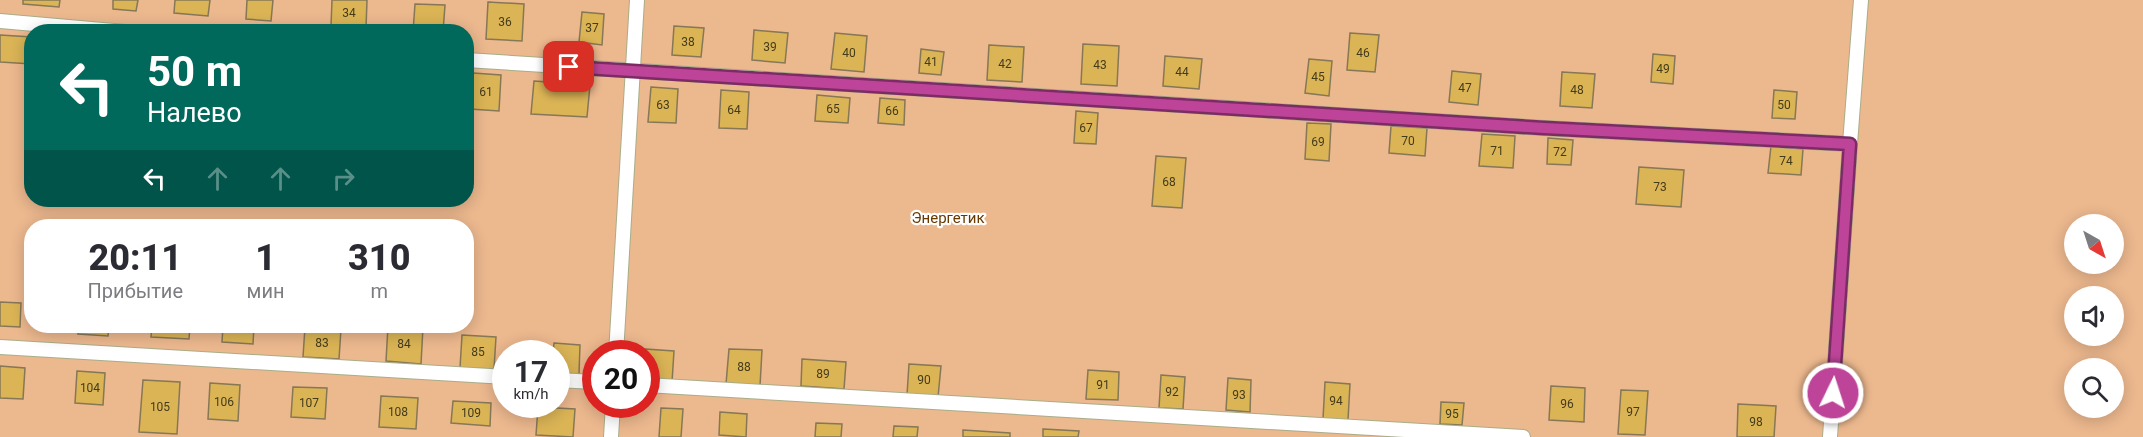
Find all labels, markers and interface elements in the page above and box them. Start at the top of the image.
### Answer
house number: 34 [342,6,356,20]
house number: 36 [498,15,512,29]
house number: 37 [585,21,599,35]
house number: 38 [681,35,695,49]
house number: 39 [763,40,777,54]
pin [543,41,594,92]
house number: 40 [842,46,856,60]
house number: 46 [1356,46,1370,60]
text: 50 m [147,47,242,96]
icon: left [48,48,126,126]
icon: arrive [552,50,585,83]
house number: 41 [924,55,938,69]
house number: 42 [998,57,1012,71]
house number: 43 [1093,58,1107,72]
house number: 49 [1656,62,1670,76]
house number: 44 [1175,65,1189,79]
house number: 45 [1311,70,1325,84]
house number: 47 [1458,81,1472,95]
house number: 48 [1570,83,1584,97]
house number: 61 [479,85,493,99]
text: Налево [147,97,242,129]
house number: 63 [656,98,670,112]
house number: 50 [1777,98,1791,112]
house number: 65 [826,102,840,116]
house number: 64 [727,103,741,117]
house number: 66 [885,104,899,118]
house number: 67 [1079,121,1093,135]
house number: 70 [1401,134,1415,148]
house number: 69 [1311,135,1325,149]
house number: 71 [1490,144,1504,158]
house number: 72 [1553,145,1567,159]
house number: 74 [1779,154,1793,168]
icon: left [138,162,171,195]
icon: ahead [201,162,234,195]
icon: ahead [264,162,297,195]
icon: right [327,162,360,195]
house number: 68 [1162,175,1176,189]
house number: 73 [1653,180,1667,194]
park label: Энергетик [911,209,985,227]
north arrow [2064,214,2124,274]
map controls [2064,214,2124,418]
text: 20:11 [89,237,182,279]
text: 1 [255,237,276,279]
text: 310 [348,237,410,279]
text: Прибытие [88,279,183,303]
text: мин [247,279,285,303]
text: m [370,279,388,303]
button: sound [2064,286,2124,346]
house number: 83 [315,336,329,350]
house number: 84 [397,337,411,351]
speed limit sign: 20 [582,340,660,418]
house number: 85 [471,345,485,359]
text: 17 [514,354,548,389]
button: search [2064,358,2124,418]
house number: 88 [737,360,751,374]
position arrow [1801,361,1865,425]
house number: 89 [816,367,830,381]
house number: 90 [917,373,931,387]
house number: 91 [1096,378,1110,392]
house number: 104 [80,381,100,395]
text: km/h [513,385,549,403]
house number: 92 [1165,385,1179,399]
house number: 93 [1232,388,1246,402]
house number: 94 [1329,394,1343,408]
house number: 106 [214,395,234,409]
house number: 107 [299,396,319,410]
house number: 96 [1560,397,1574,411]
house number: 105 [150,400,170,414]
house number: 108 [388,405,408,419]
house number: 97 [1626,405,1640,419]
house number: 109 [461,406,481,420]
house number: 95 [1445,407,1459,421]
house number: 98 [1749,415,1763,429]

